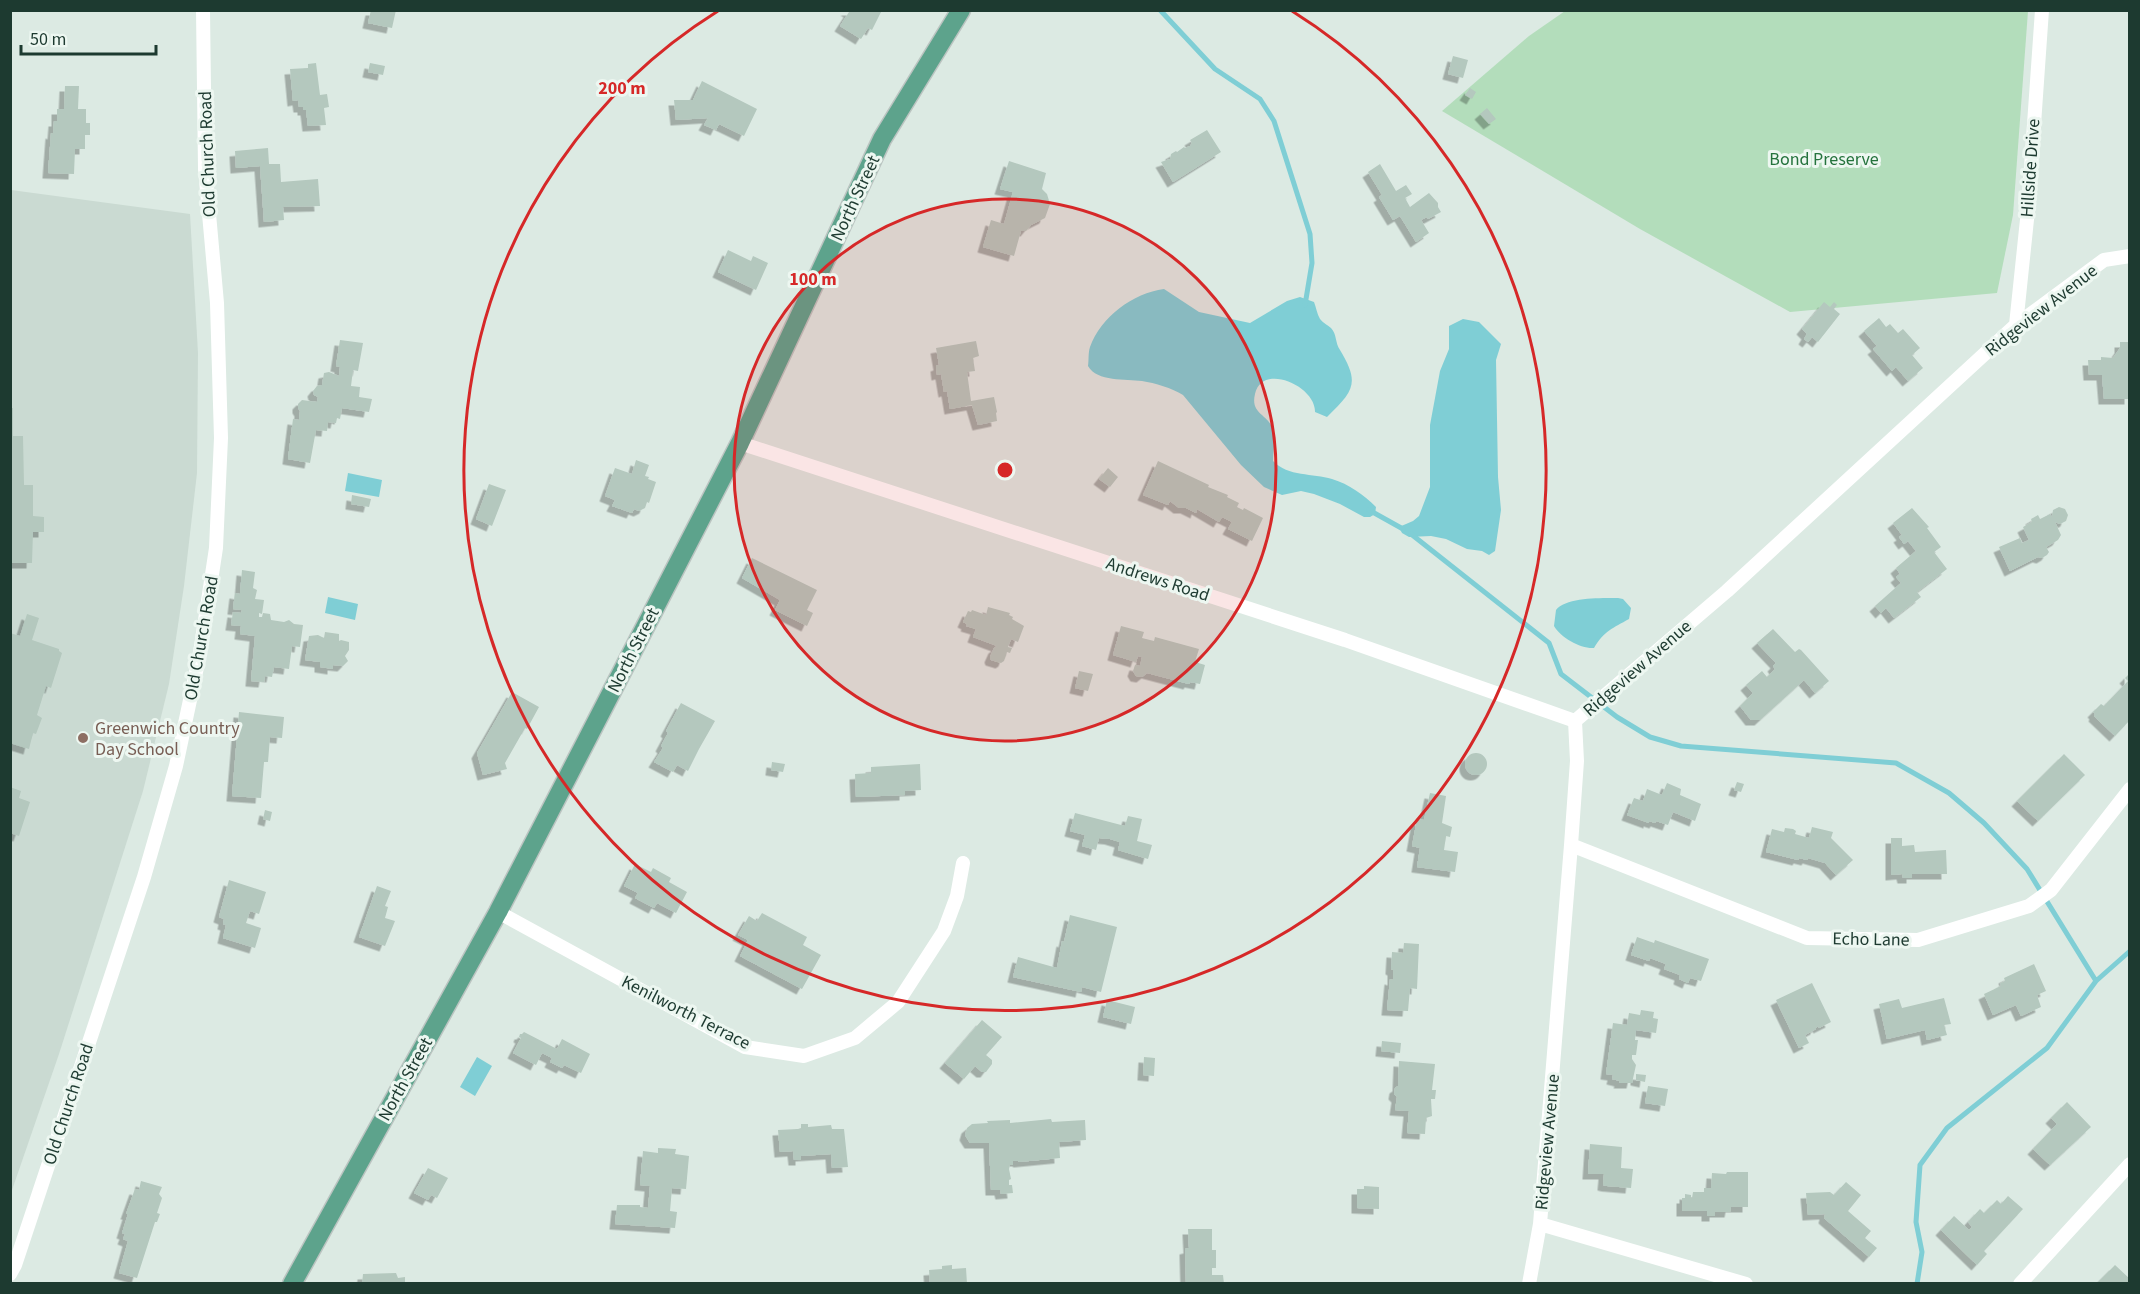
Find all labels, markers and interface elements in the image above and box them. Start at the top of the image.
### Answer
scale bar [21,18,156,56]
text: 50 m [30,27,66,52]
text: 200 m [598,76,646,101]
street label: Old Church Road [193,90,222,218]
street label: Hillside Drive [2015,118,2046,218]
park label: Bond Preserve [1769,147,1879,172]
street label: North Street [825,151,886,245]
street label: Ridgeview Avenue [1980,259,2103,362]
text: 100 m [789,267,837,292]
centre of rings [995,460,1015,480]
street label: Andrews Road [1103,551,1213,608]
street label: Old Church Road [178,574,225,702]
street label: North Street [601,603,666,697]
street label: Ridgeview Avenue [1578,614,1697,723]
place label: Greenwich Country Day School [95,716,240,762]
marker: Greenwich Country Day School [76,731,90,745]
street label: Echo Lane [1832,926,1910,953]
street label: Kenilworth Terrace [617,969,755,1056]
street label: North Street [372,1033,439,1126]
street label: Old Church Road [37,1040,100,1168]
street label: Ridgeview Avenue [1529,1073,1566,1211]

